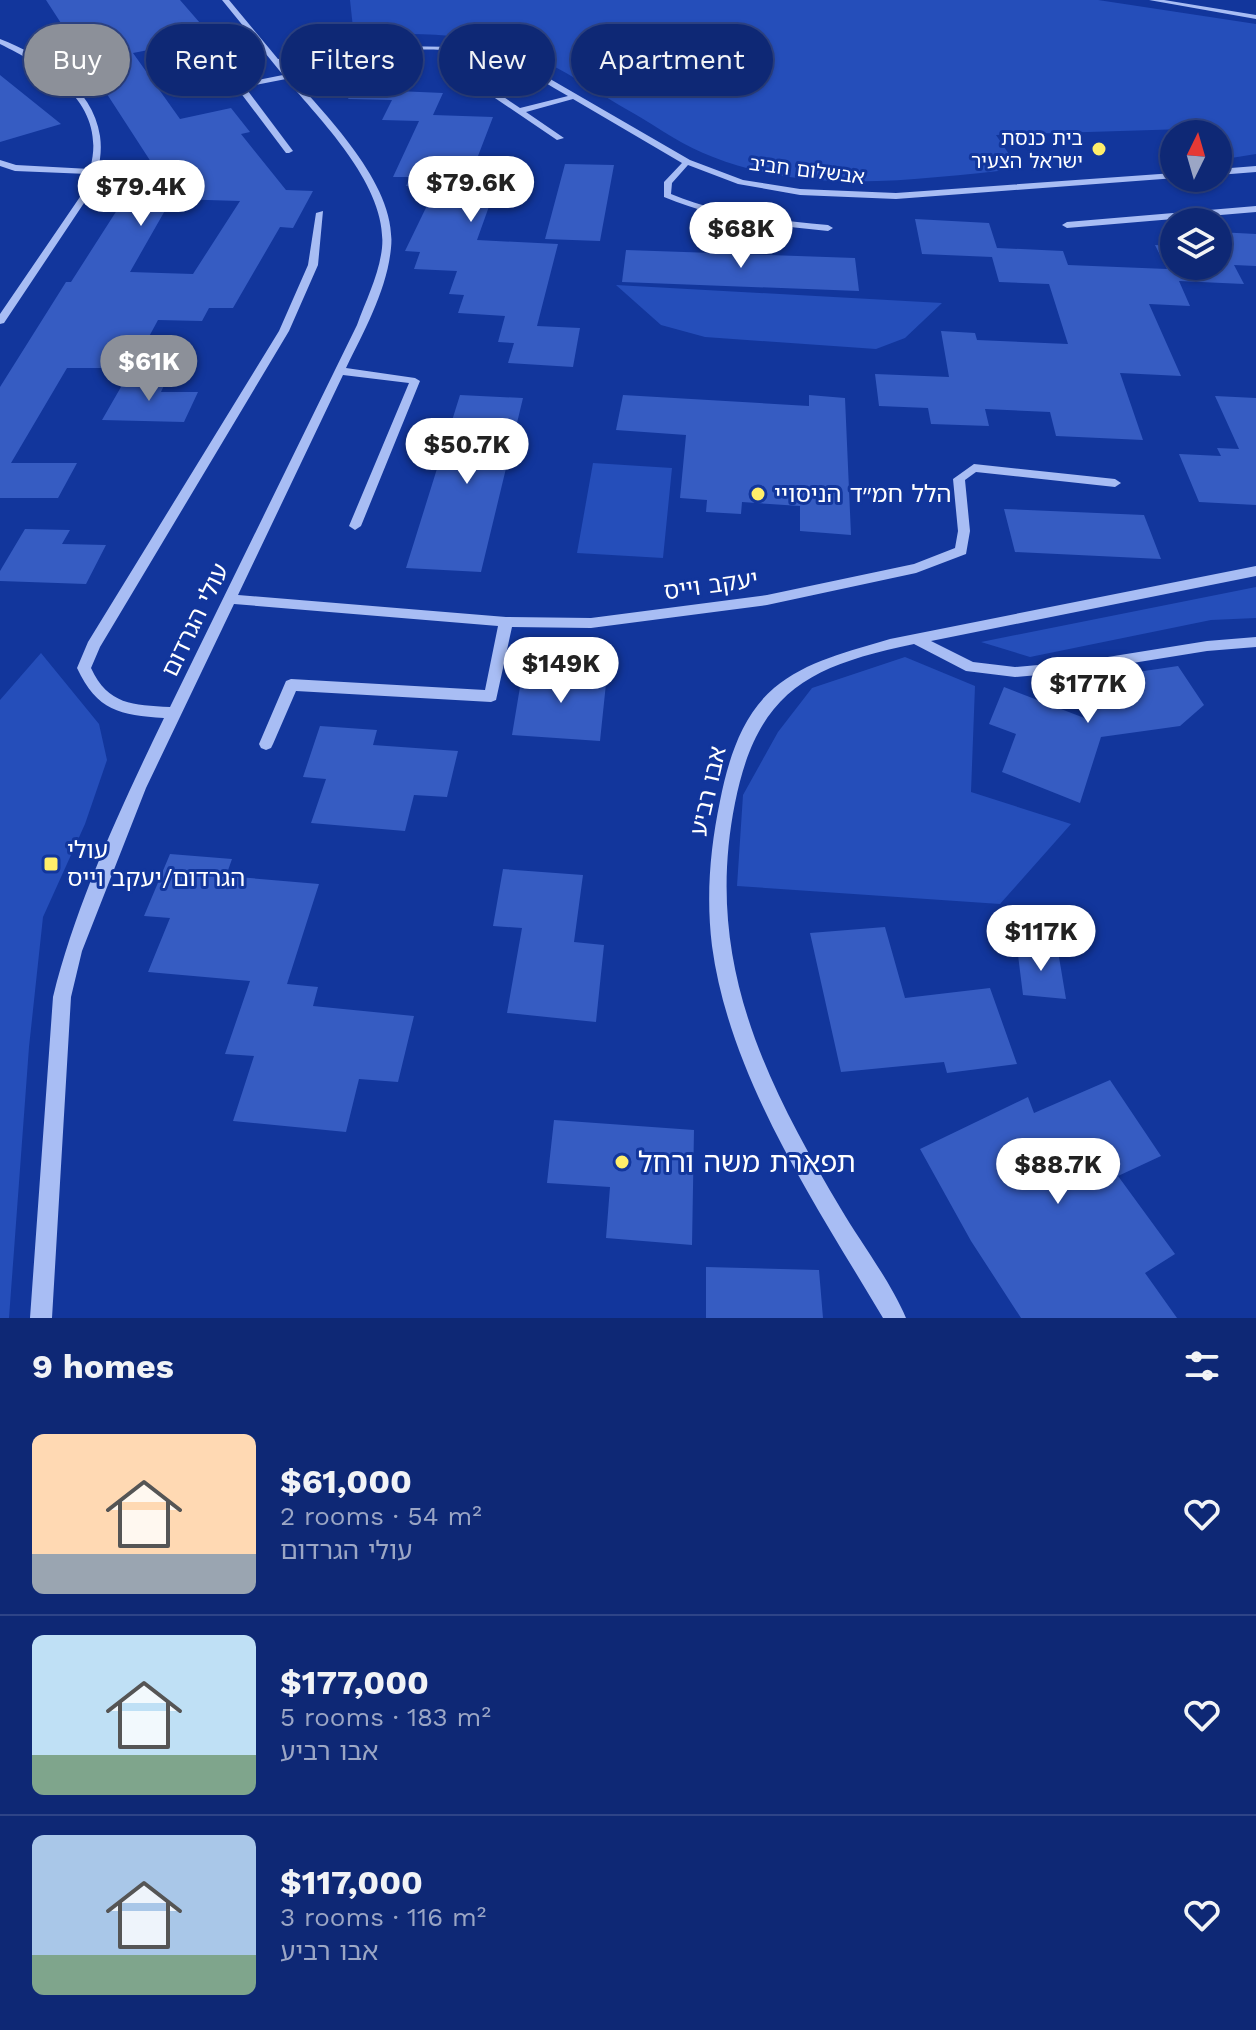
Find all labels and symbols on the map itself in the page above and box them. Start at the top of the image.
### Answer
north arrow [1160,120,1232,192]
place label: בית כנסת ישראל הצעיר [971,126,1083,173]
marker: בית כנסת ישראל הצעיר [1090,140,1108,158]
street label: אבשלום חביב [748,151,866,189]
pin: $79.6K [406,156,536,224]
pin: $79.4K [76,160,206,228]
pin: $68K [694,202,788,270]
pin: $61K [102,335,196,403]
pin: $50.7K [402,418,532,486]
place label: הלל חמ״ד הניסויי [774,480,952,508]
marker: הלל חמ״ד הניסויי [749,485,767,503]
street label: עולי הגרדום [156,559,234,681]
street label: יעקב וייס [662,565,760,605]
pin: $149K [505,637,617,705]
pin: $177K [1032,657,1144,725]
street label: אבו רביע [684,744,732,838]
place label: עולי הגרדום/יעקב וייס [67,836,245,892]
marker: עולי הגרדום/יעקב וייס [42,855,60,873]
pin: $117K [985,905,1097,973]
pin: $88.7K [993,1138,1123,1206]
place label: תפארת משה ורחל [638,1146,856,1179]
marker: תפארת משה ורחל [613,1153,631,1171]

